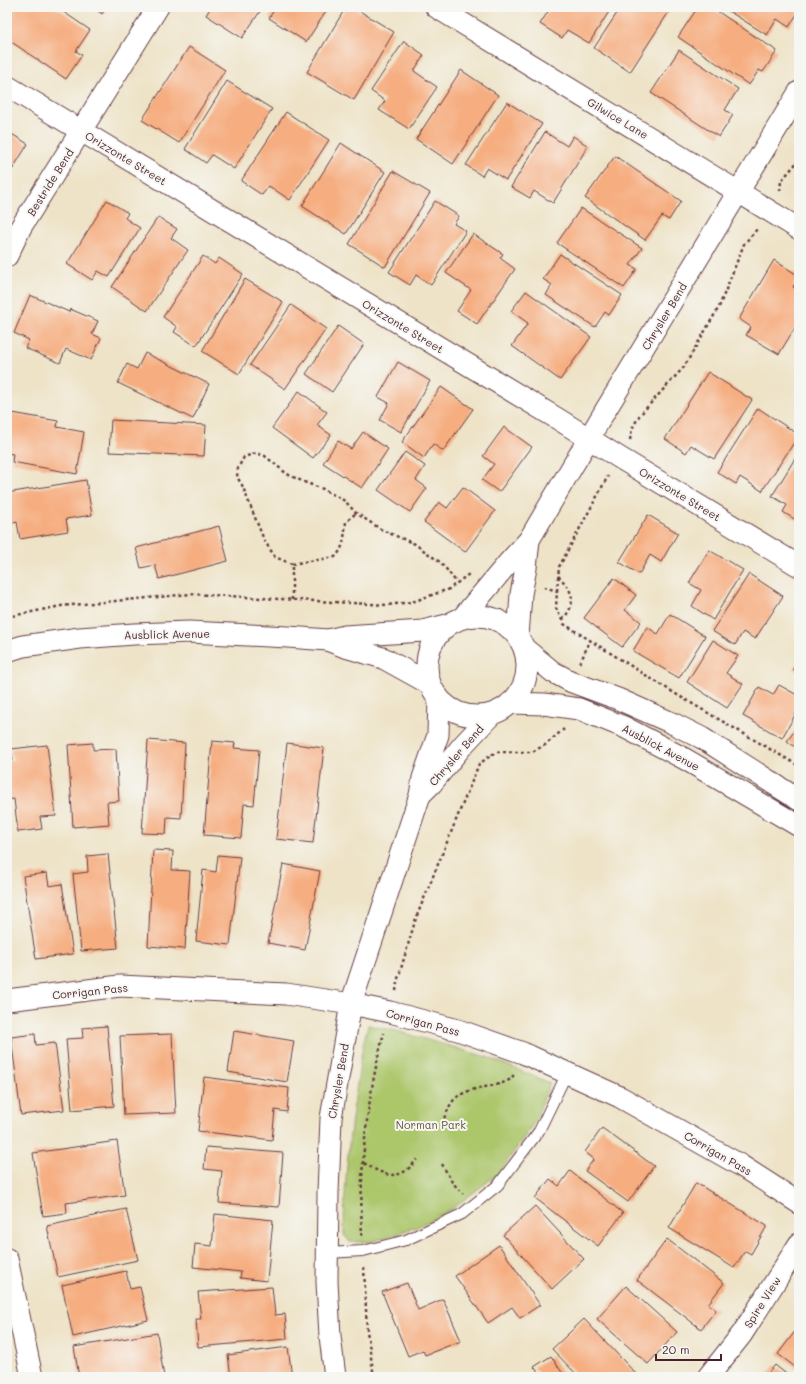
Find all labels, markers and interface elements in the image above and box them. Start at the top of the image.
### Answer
street label: Gilwice Lane [585,94,651,142]
street label: Orizzonte Street [82,128,170,188]
street label: Bestride Bend [23,145,77,219]
street label: Chrysler Bend [638,280,690,352]
street label: Orizzonte Street [359,296,447,356]
street label: Orizzonte Street [636,464,724,524]
street label: Ausblick Avenue [124,626,210,642]
street label: Ausblick Avenue [620,720,703,774]
street label: Chrysler Bend [425,721,487,789]
street label: Corrigan Pass [51,980,129,1002]
street label: Corrigan Pass [384,1005,462,1039]
street label: Chrysler Bend [324,1042,352,1120]
park label: Norman Park [396,1117,466,1132]
street label: Corrigan Pass [681,1128,755,1178]
street label: Spire View [740,1273,784,1331]
scale bar [656,1336,721,1362]
text: 20 m [662,1341,690,1357]

